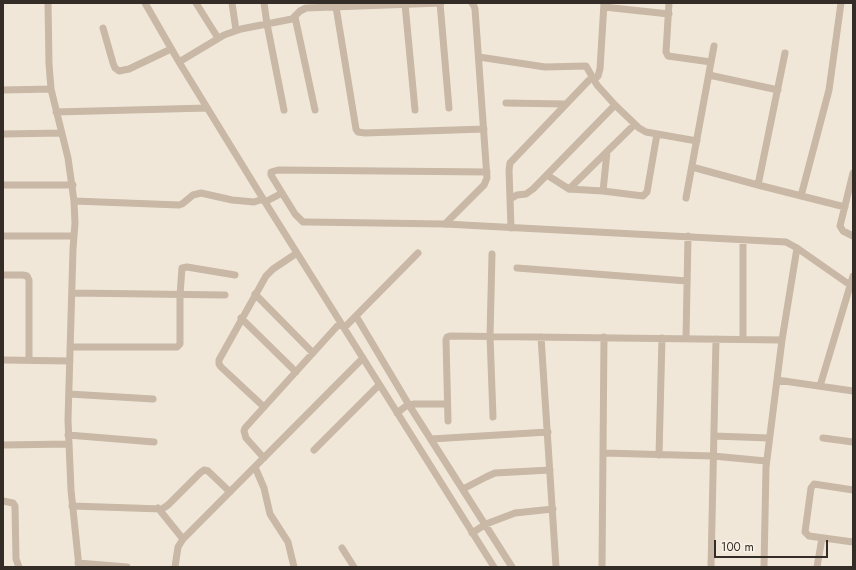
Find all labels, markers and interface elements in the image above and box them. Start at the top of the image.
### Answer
scale bar [716,532,830,558]
text: 100 m [721,538,754,556]

